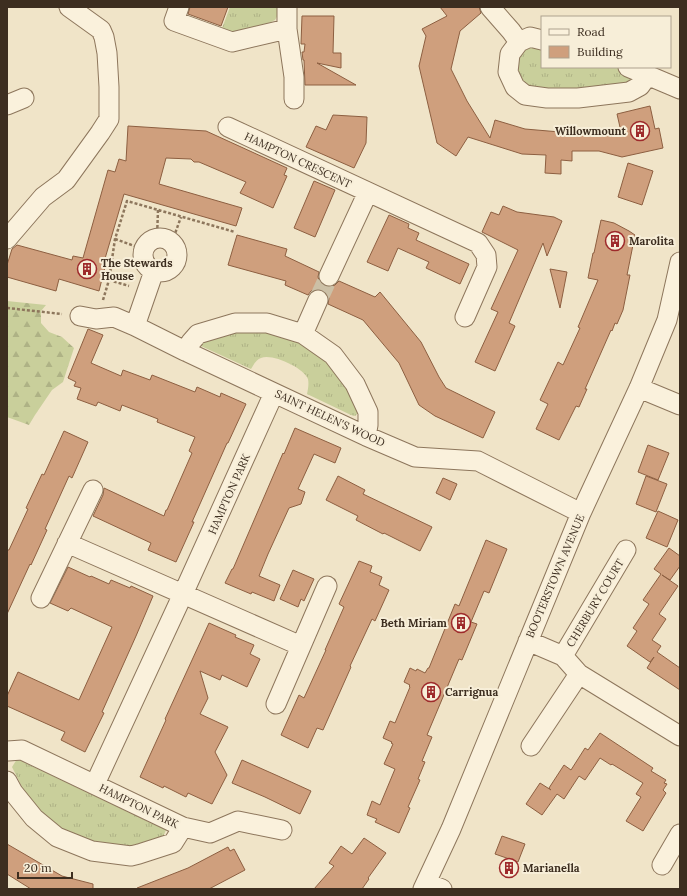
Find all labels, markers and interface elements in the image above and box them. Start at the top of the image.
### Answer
legend [541,16,671,68]
text: Road [577,24,605,39]
text: Building [577,44,623,59]
building icon: Willowmount [629,120,651,142]
place label: Willowmount [555,124,626,138]
street label: HAMPTON CRESCENT [242,129,354,191]
building icon: Marolita [604,230,626,252]
place label: Marolita [629,234,674,248]
place label: The Stewards House [101,256,172,283]
building icon: The Stewards House [76,258,98,280]
street label: SAINT HELEN'S WOOD [273,386,387,450]
street label: HAMPTON PARK [205,451,253,536]
street label: BOOTERSTOWN AVENUE [523,512,587,640]
street label: CHERBURY COURT [563,556,627,650]
building icon: Beth Miriam [450,612,472,634]
place label: Beth Miriam [381,616,447,630]
building icon: Carrignua [420,681,442,703]
place label: Carrignua [445,685,498,699]
street label: HAMPTON PARK [97,781,182,832]
scale bar [18,854,72,880]
building icon: Marianella [498,857,520,879]
text: 20 m [24,860,52,875]
place label: Marianella [523,861,580,875]

